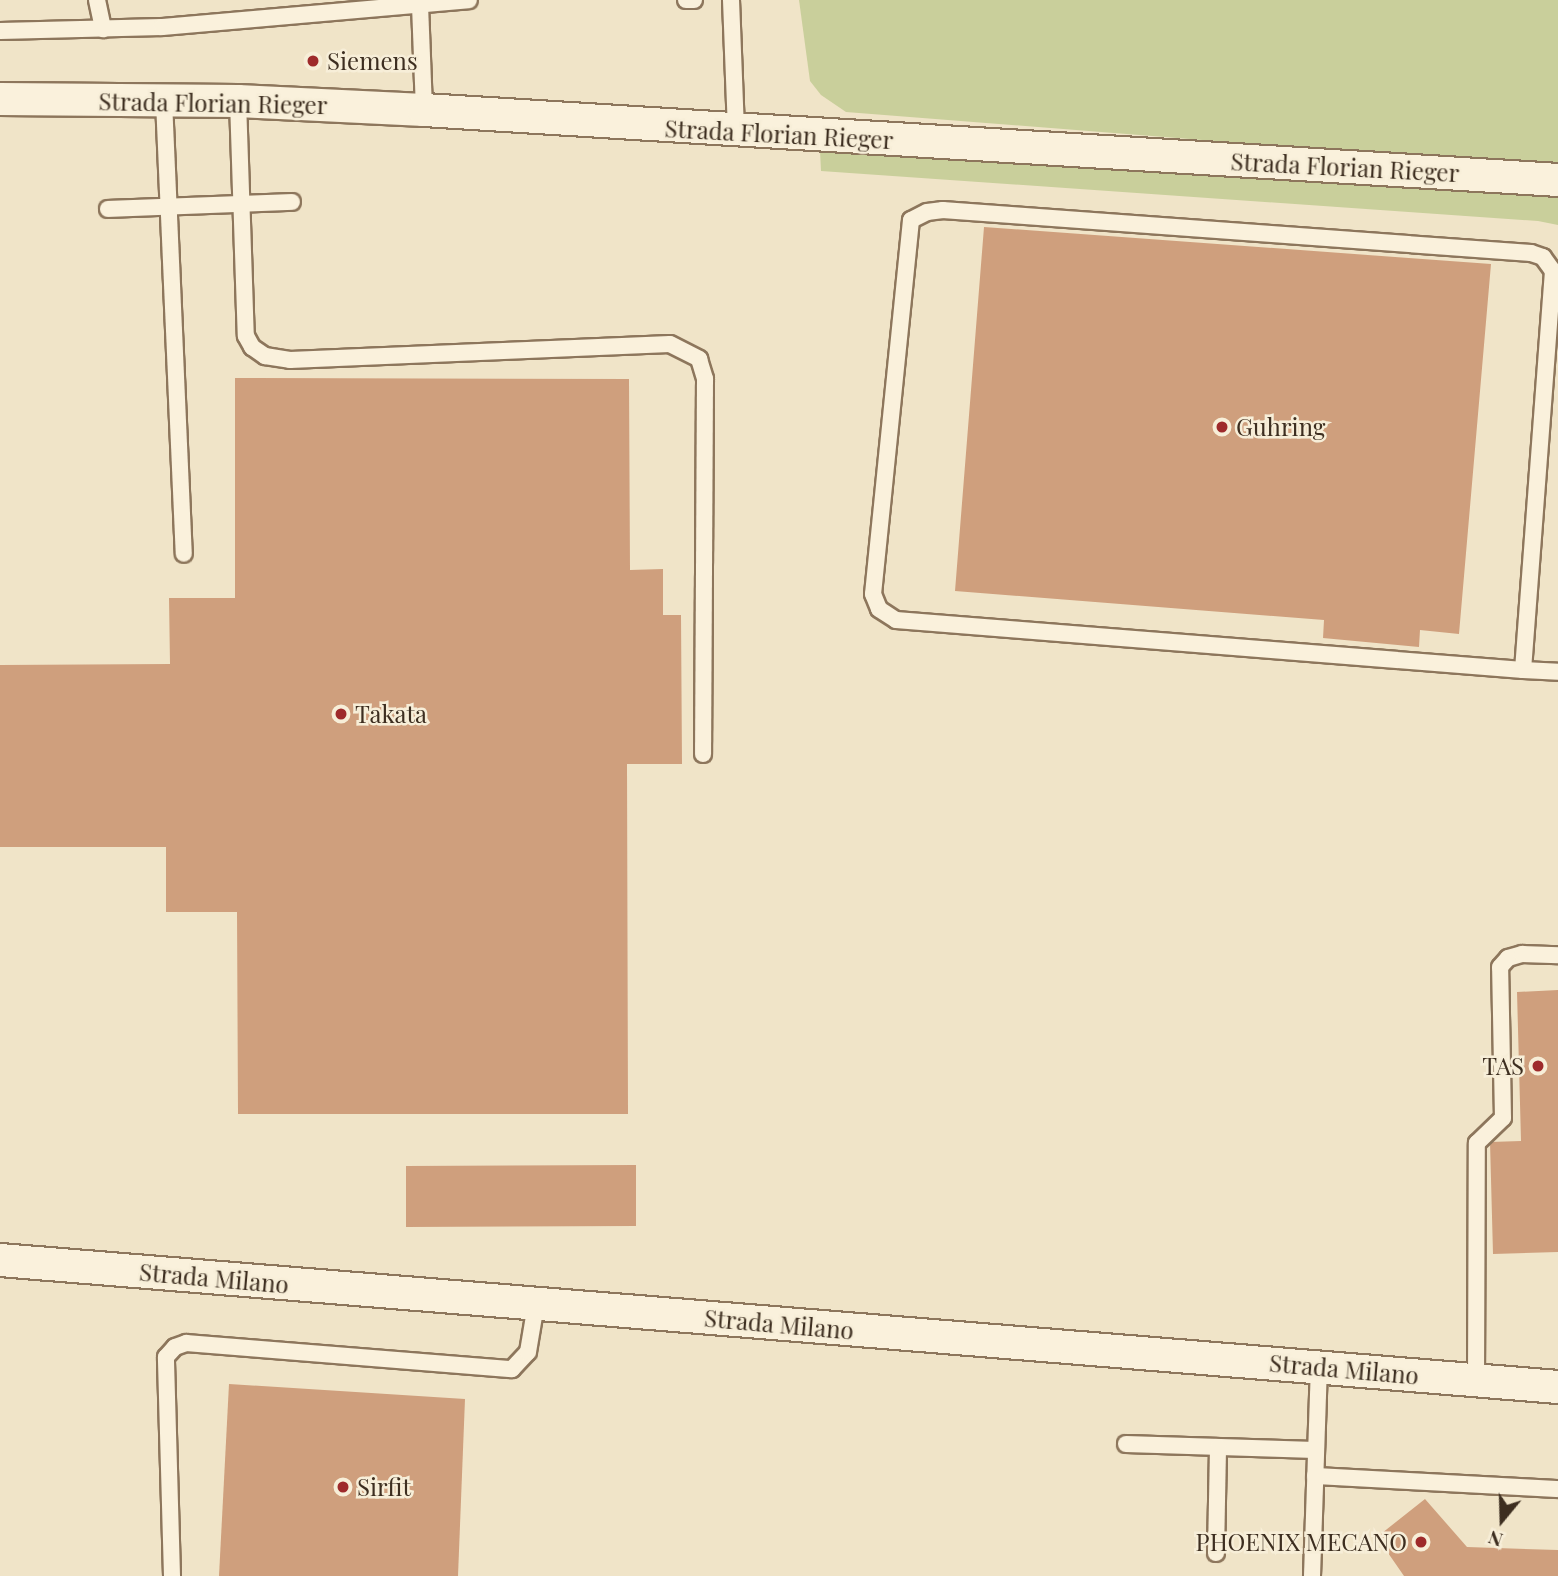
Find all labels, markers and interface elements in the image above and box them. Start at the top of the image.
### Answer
place label: Siemens [327,47,418,75]
marker: Siemens [305,53,321,69]
street label: Strada Florian Rieger [98,87,328,119]
street label: Strada Florian Rieger [664,114,894,154]
street label: Strada Florian Rieger [1230,147,1460,187]
place label: Guhring [1236,413,1325,441]
marker: Guhring [1214,419,1230,435]
place label: Takata [355,700,427,728]
marker: Takata [333,706,349,722]
place label: TAS [1482,1052,1524,1080]
marker: TAS [1530,1058,1546,1074]
street label: Strada Milano [138,1257,290,1299]
street label: Strada Milano [703,1303,855,1345]
street label: Strada Milano [1268,1348,1420,1390]
place label: Sirfit [357,1473,411,1501]
marker: Sirfit [335,1479,351,1495]
north arrow [1467,1485,1537,1555]
text: N [1484,1525,1506,1554]
place label: PHOENIX MECANO [1195,1528,1407,1556]
marker: PHOENIX MECANO [1413,1534,1429,1550]

